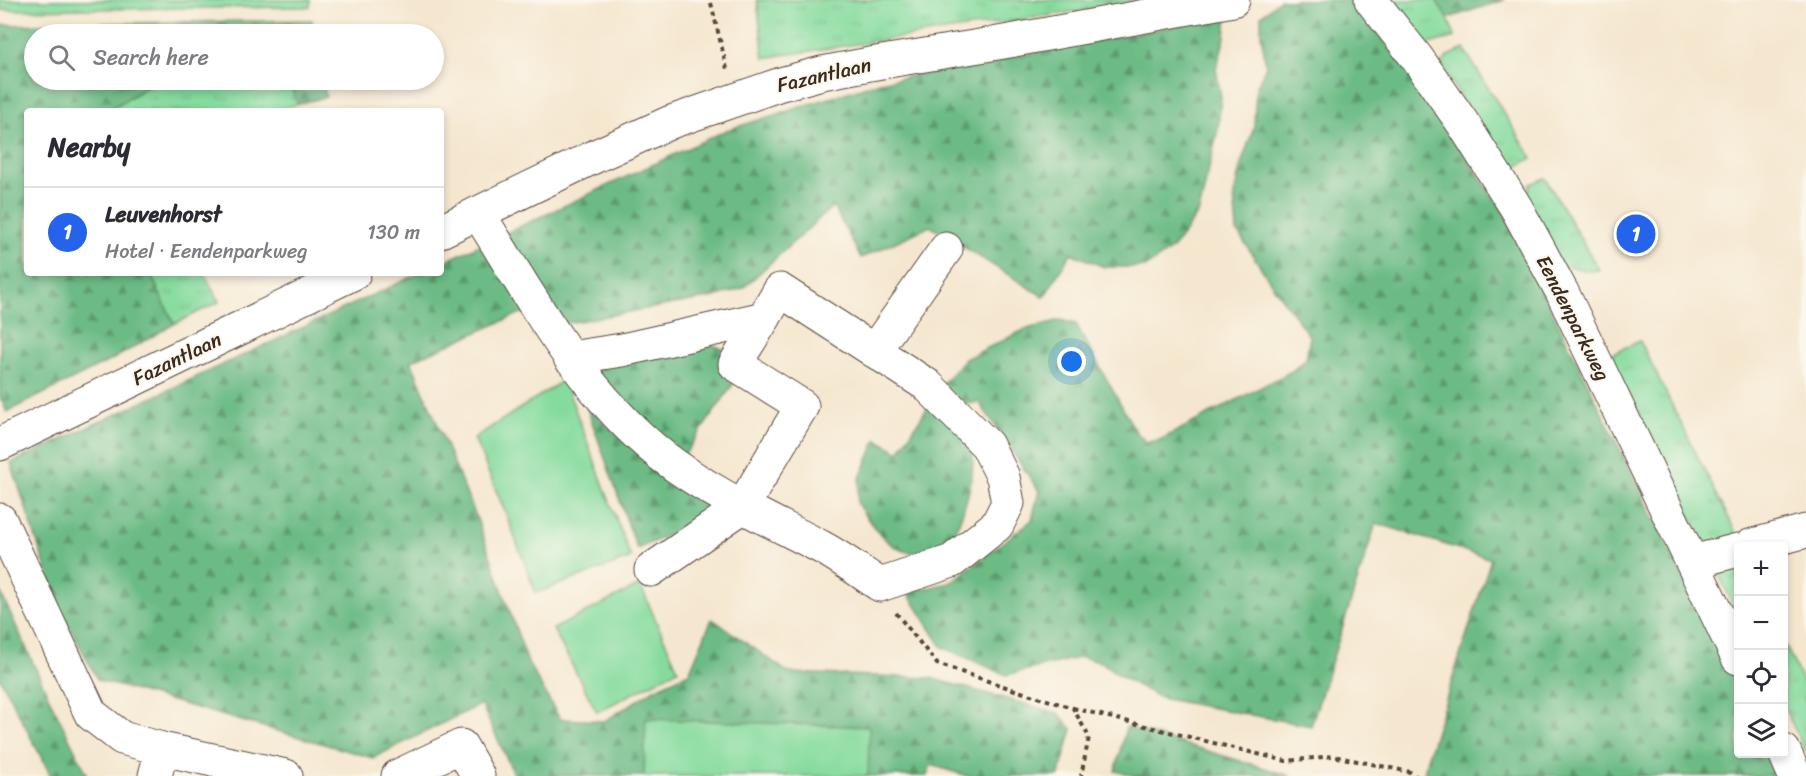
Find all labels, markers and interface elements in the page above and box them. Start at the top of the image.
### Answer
search box [24,24,444,90]
text: Search here [93,38,209,77]
icon: search [45,41,78,74]
street label: Fazantlaan [773,47,875,103]
text: Nearby [48,124,130,170]
text: Leuvenhorst [105,195,222,234]
pin: 1 [1616,212,1656,256]
text: 1 [63,215,72,250]
text: 130 m [367,215,420,250]
text: Hotel · Eendenparkweg [105,234,307,269]
street label: Eendenparkweg [1526,249,1620,387]
street label: Fazantlaan [126,322,228,396]
your location [1057,347,1086,376]
map controls [1734,542,1788,758]
button: + [1734,542,1788,596]
button: − [1734,596,1788,650]
button: locate [1734,650,1788,704]
button: layers [1734,704,1788,758]

